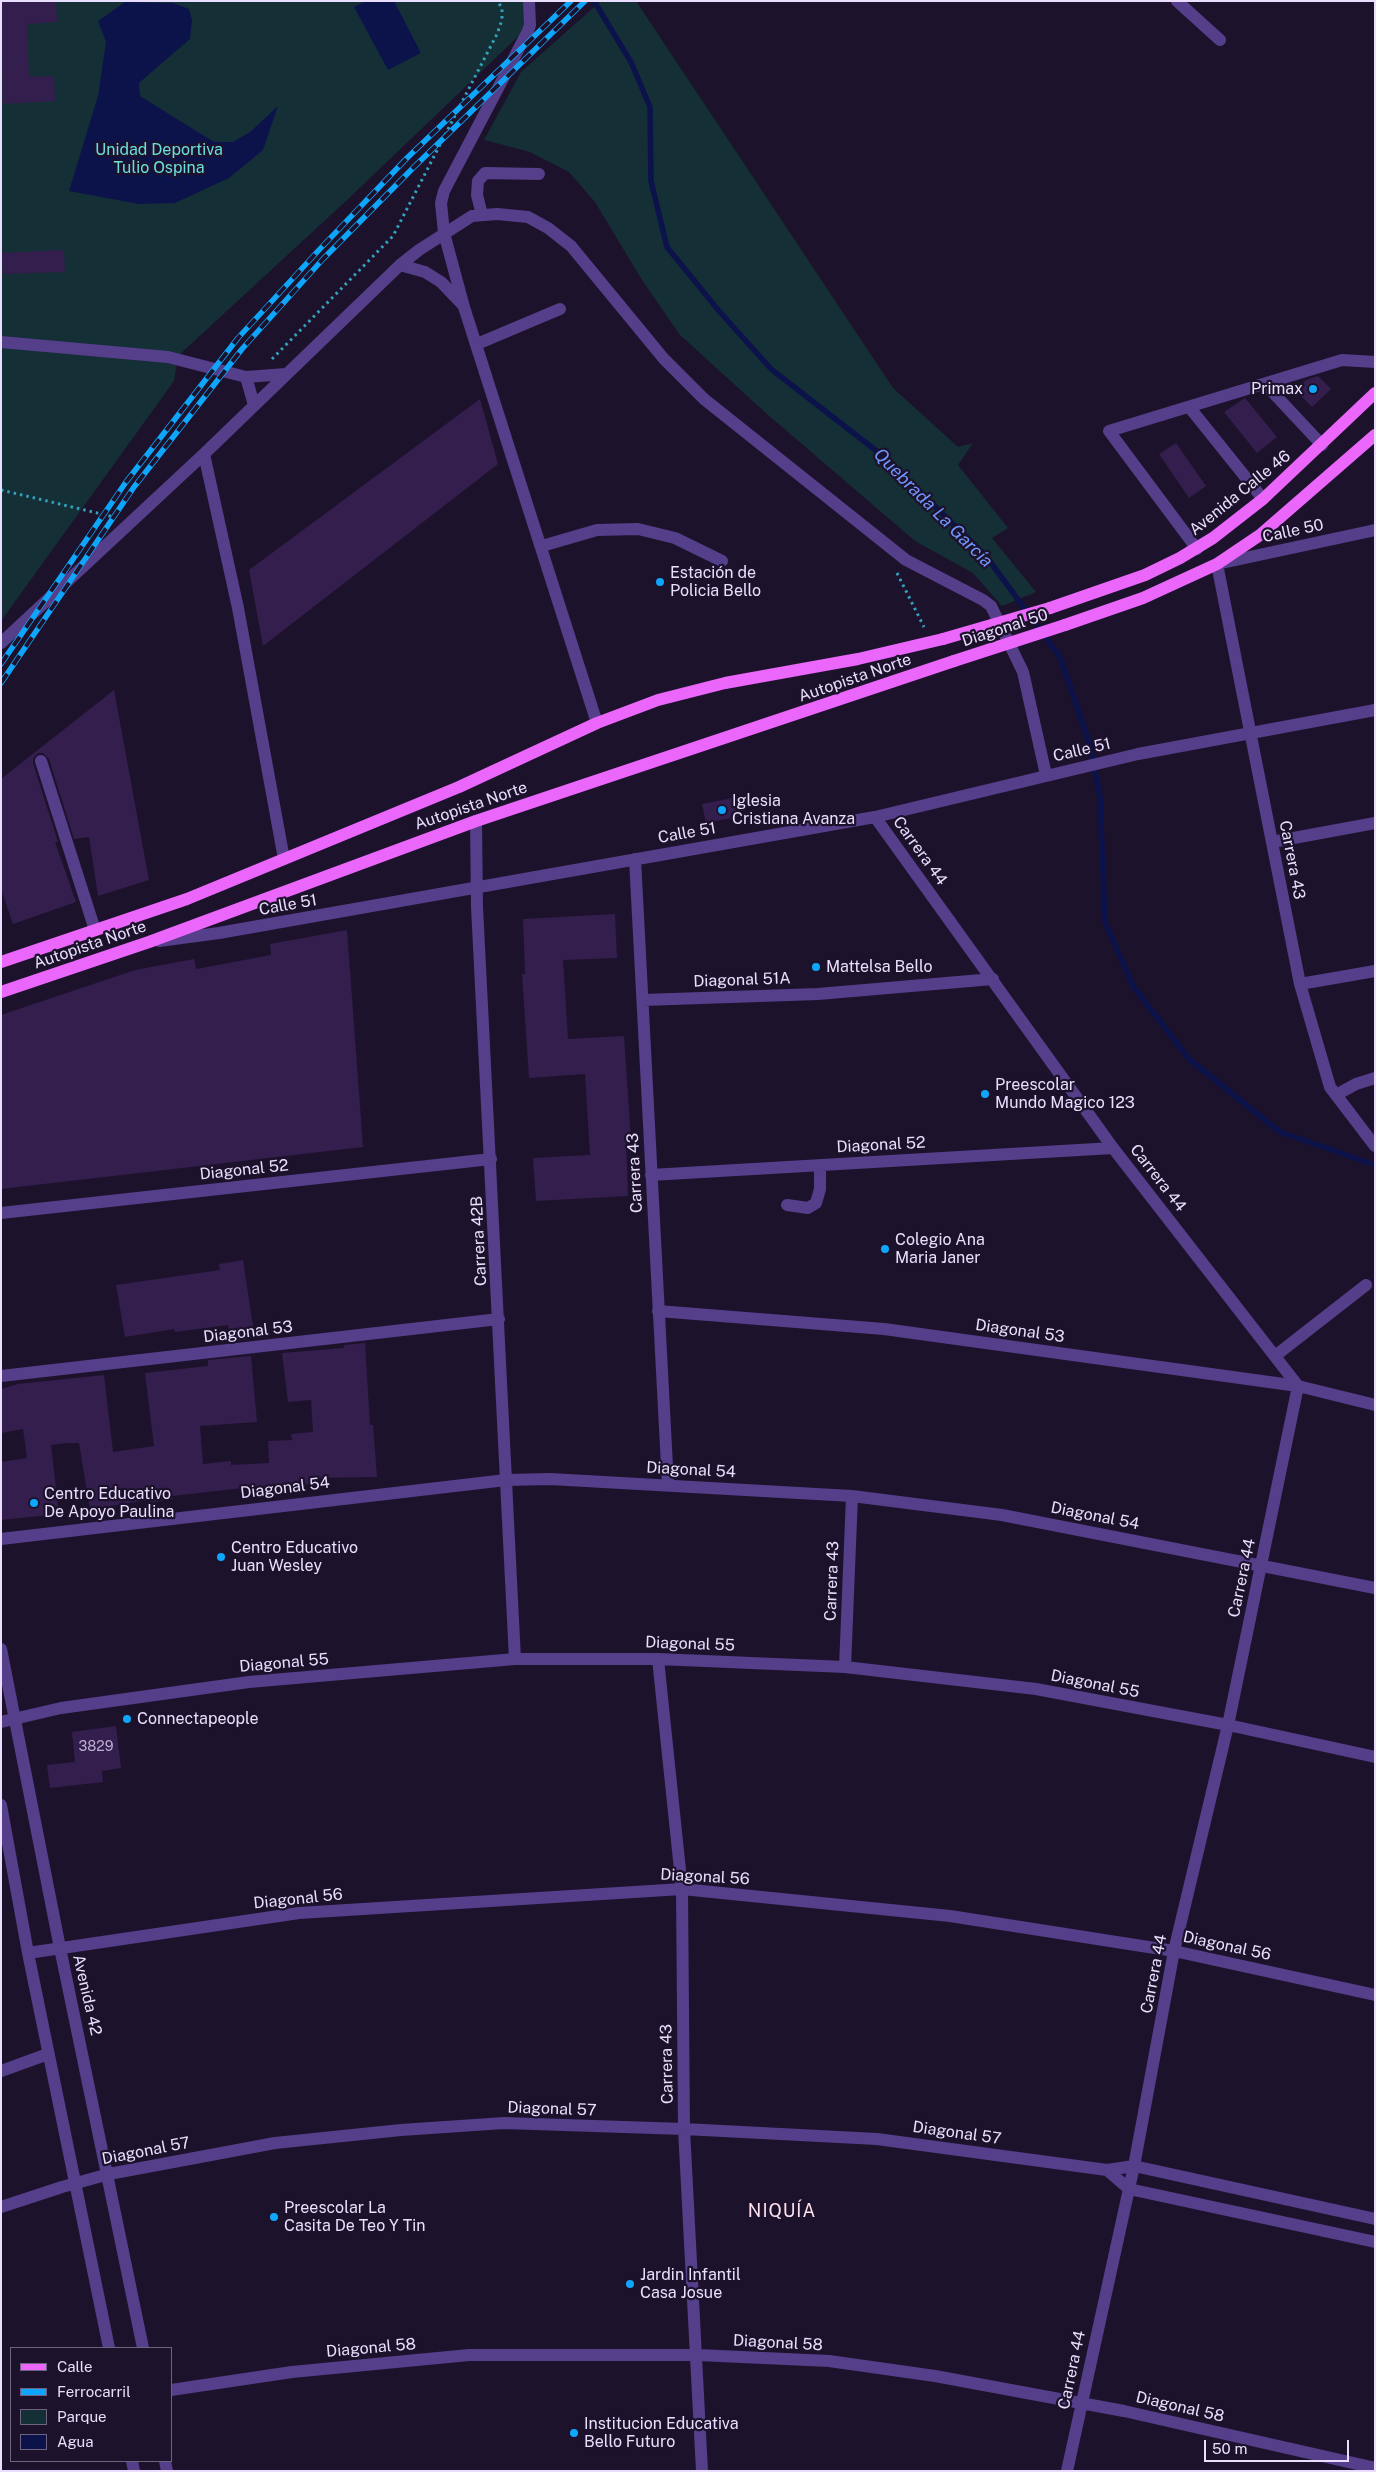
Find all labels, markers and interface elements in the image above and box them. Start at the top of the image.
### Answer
park label: Unidad Deportiva Tulio Ospina [95,140,223,178]
place label: Primax [1251,379,1303,399]
marker: Primax [1307,383,1319,395]
water label: Quebrada La García [869,444,997,572]
street label: Avenida Calle 46 [1186,446,1294,540]
street label: Calle 50 [1261,515,1325,547]
place label: Estación de Policia Bello [670,563,761,601]
marker: Estación de Policia Bello [654,576,666,588]
street label: Diagonal 50 [959,605,1051,651]
street label: Autopista Norte [796,650,914,706]
street label: Calle 51 [1051,734,1113,766]
street label: Autopista Norte [412,778,530,834]
place label: Iglesia Cristiana Avanza [732,791,855,829]
marker: Iglesia Cristiana Avanza [716,804,728,816]
street label: Carrera 44 [889,813,951,889]
street label: Calle 51 [657,818,717,848]
street label: Carrera 43 [1275,819,1309,901]
street label: Calle 51 [258,890,318,920]
street label: Autopista Norte [31,917,149,973]
place label: Mattelsa Bello [826,957,933,977]
marker: Mattelsa Bello [810,961,822,973]
street label: Diagonal 51A [693,969,791,991]
place label: Preescolar Mundo Magico 123 [995,1075,1135,1113]
marker: Preescolar Mundo Magico 123 [979,1088,991,1100]
street label: Carrera 43 [623,1133,647,1213]
street label: Diagonal 52 [836,1133,926,1157]
street label: Carrera 44 [1126,1141,1190,1215]
street label: Diagonal 52 [199,1156,289,1184]
street label: Carrera 42B [467,1195,491,1287]
place label: Colegio Ana Maria Janer [895,1230,985,1268]
marker: Colegio Ana Maria Janer [879,1243,891,1255]
street label: Diagonal 53 [974,1315,1066,1347]
street label: Diagonal 53 [202,1317,294,1347]
street label: Diagonal 54 [646,1458,736,1482]
street label: Diagonal 54 [239,1473,331,1503]
place label: Centro Educativo De Apoyo Paulina [44,1484,174,1522]
marker: Centro Educativo De Apoyo Paulina [28,1497,40,1509]
street label: Diagonal 54 [1049,1498,1141,1534]
street label: Carrera 44 [1224,1537,1260,1619]
place label: Centro Educativo Juan Wesley [231,1538,358,1576]
street label: Carrera 43 [821,1541,843,1621]
marker: Centro Educativo Juan Wesley [215,1551,227,1563]
street label: Diagonal 55 [645,1633,735,1655]
street label: Diagonal 55 [238,1650,330,1676]
street label: Diagonal 55 [1049,1666,1141,1702]
place label: Connectapeople [137,1709,259,1729]
marker: Connectapeople [121,1713,133,1725]
house number: 3829 [79,1739,113,1755]
street label: Diagonal 56 [660,1865,750,1889]
street label: Diagonal 56 [252,1885,344,1913]
street label: Diagonal 56 [1181,1927,1273,1965]
street label: Carrera 44 [1137,1933,1171,2015]
street label: Avenida 42 [68,1953,106,2037]
street label: Carrera 43 [657,2024,677,2104]
street label: Diagonal 57 [507,2098,597,2120]
street label: Diagonal 57 [911,2117,1003,2149]
street label: Diagonal 57 [100,2133,192,2169]
place label: Preescolar La Casita De Teo Y Tin [284,2198,425,2236]
district label: NIQUÍA [747,2200,817,2222]
marker: Preescolar La Casita De Teo Y Tin [268,2211,280,2223]
place label: Jardin Infantil Casa Josue [640,2265,741,2303]
marker: Jardin Infantil Casa Josue [624,2278,636,2290]
street label: Carrera 44 [1054,2329,1090,2411]
street label: Diagonal 58 [733,2331,823,2355]
street label: Diagonal 58 [325,2335,417,2361]
legend [10,2347,172,2462]
text: Calle [57,2358,93,2375]
text: Ferrocarril [57,2383,131,2400]
street label: Diagonal 58 [1134,2388,1226,2426]
text: Parque [57,2408,107,2425]
place label: Institucion Educativa Bello Futuro [584,2414,739,2452]
marker: Institucion Educativa Bello Futuro [568,2427,580,2439]
scale bar [1206,2430,1351,2462]
text: Agua [57,2433,94,2450]
text: 50 m [1212,2440,1247,2457]

